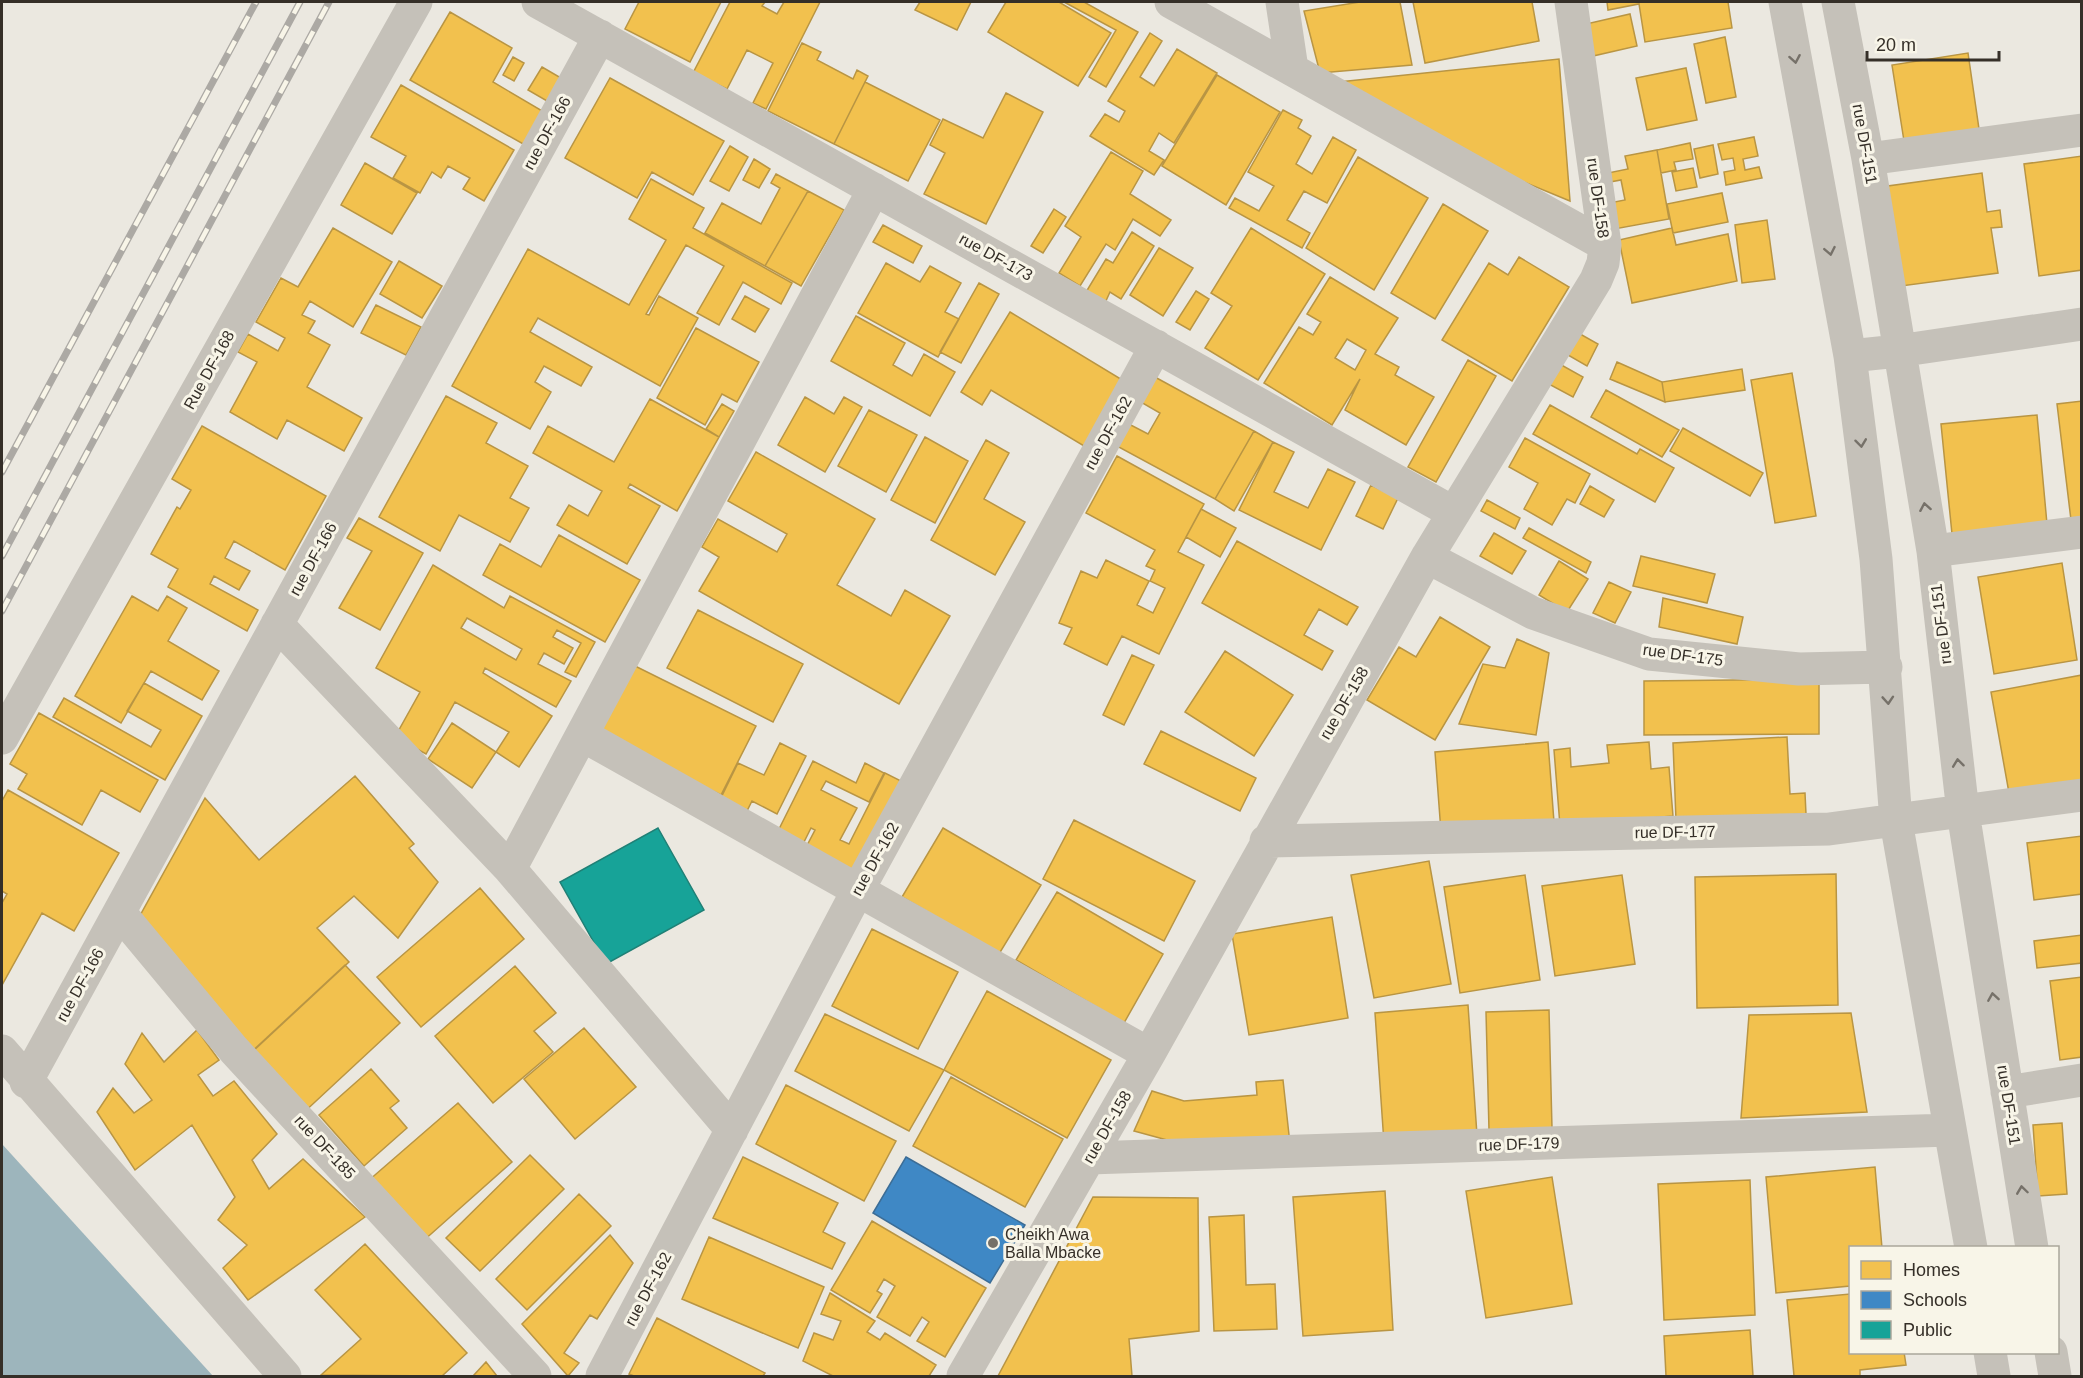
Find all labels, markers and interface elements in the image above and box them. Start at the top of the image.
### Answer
scale bar [1867,24,1999,62]
text: 20 m [1876,35,1916,55]
one-way arrow [1788,54,1801,64]
street label: rue DF-166 [520,93,574,173]
street label: rue DF-151 [1850,103,1880,185]
street label: rue DF-158 [1584,157,1612,239]
street label: rue DF-173 [956,230,1036,284]
one-way arrow [1823,246,1836,256]
street label: Rue DF-168 [180,328,238,412]
street label: rue DF-162 [1081,393,1135,473]
one-way arrow [1854,439,1867,448]
one-way arrow [1919,502,1932,512]
street label: rue DF-166 [286,519,340,599]
street label: rue DF-151 [1928,583,1954,665]
street label: rue DF-175 [1642,641,1724,669]
street label: rue DF-158 [1316,664,1372,742]
one-way arrow [1881,695,1894,704]
one-way arrow [1952,758,1965,767]
street label: rue DF-162 [848,819,902,899]
street label: rue DF-177 [1634,823,1716,841]
street label: rue DF-166 [53,945,107,1025]
one-way arrow [1987,992,1999,1002]
street label: rue DF-151 [1994,1064,2024,1146]
street label: rue DF-158 [1079,1088,1135,1166]
street label: rue DF-185 [291,1112,359,1182]
street label: rue DF-179 [1478,1134,1560,1154]
one-way arrow [2016,1185,2028,1194]
place label: Cheikh Awa Balla Mbacke [1005,1226,1101,1261]
marker: Cheikh Awa Balla Mbacke [986,1236,1000,1250]
legend [1849,1246,2059,1354]
street label: rue DF-162 [621,1249,675,1329]
text: Homes [1903,1260,1960,1280]
text: Schools [1903,1290,1967,1310]
text: Public [1903,1320,1952,1340]

